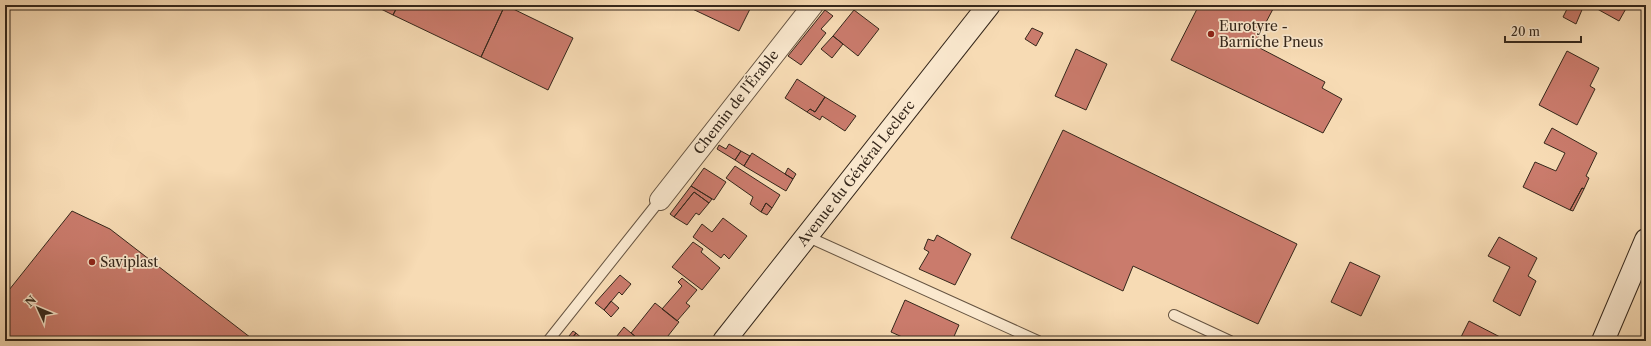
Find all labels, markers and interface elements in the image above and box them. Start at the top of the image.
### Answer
place label: Eurotyre - Barniche Pneus [1219,17,1323,51]
scale bar [1505,18,1581,44]
text: 20 m [1511,24,1540,39]
marker: Eurotyre - Barniche Pneus [1206,29,1216,39]
street label: Chemin de l'Érable [690,46,783,158]
street label: Avenue du Général Leclerc [793,96,919,250]
place label: Saviplast [100,253,158,271]
marker: Saviplast [87,257,97,267]
north arrow [18,288,58,328]
text: N [22,292,39,309]

